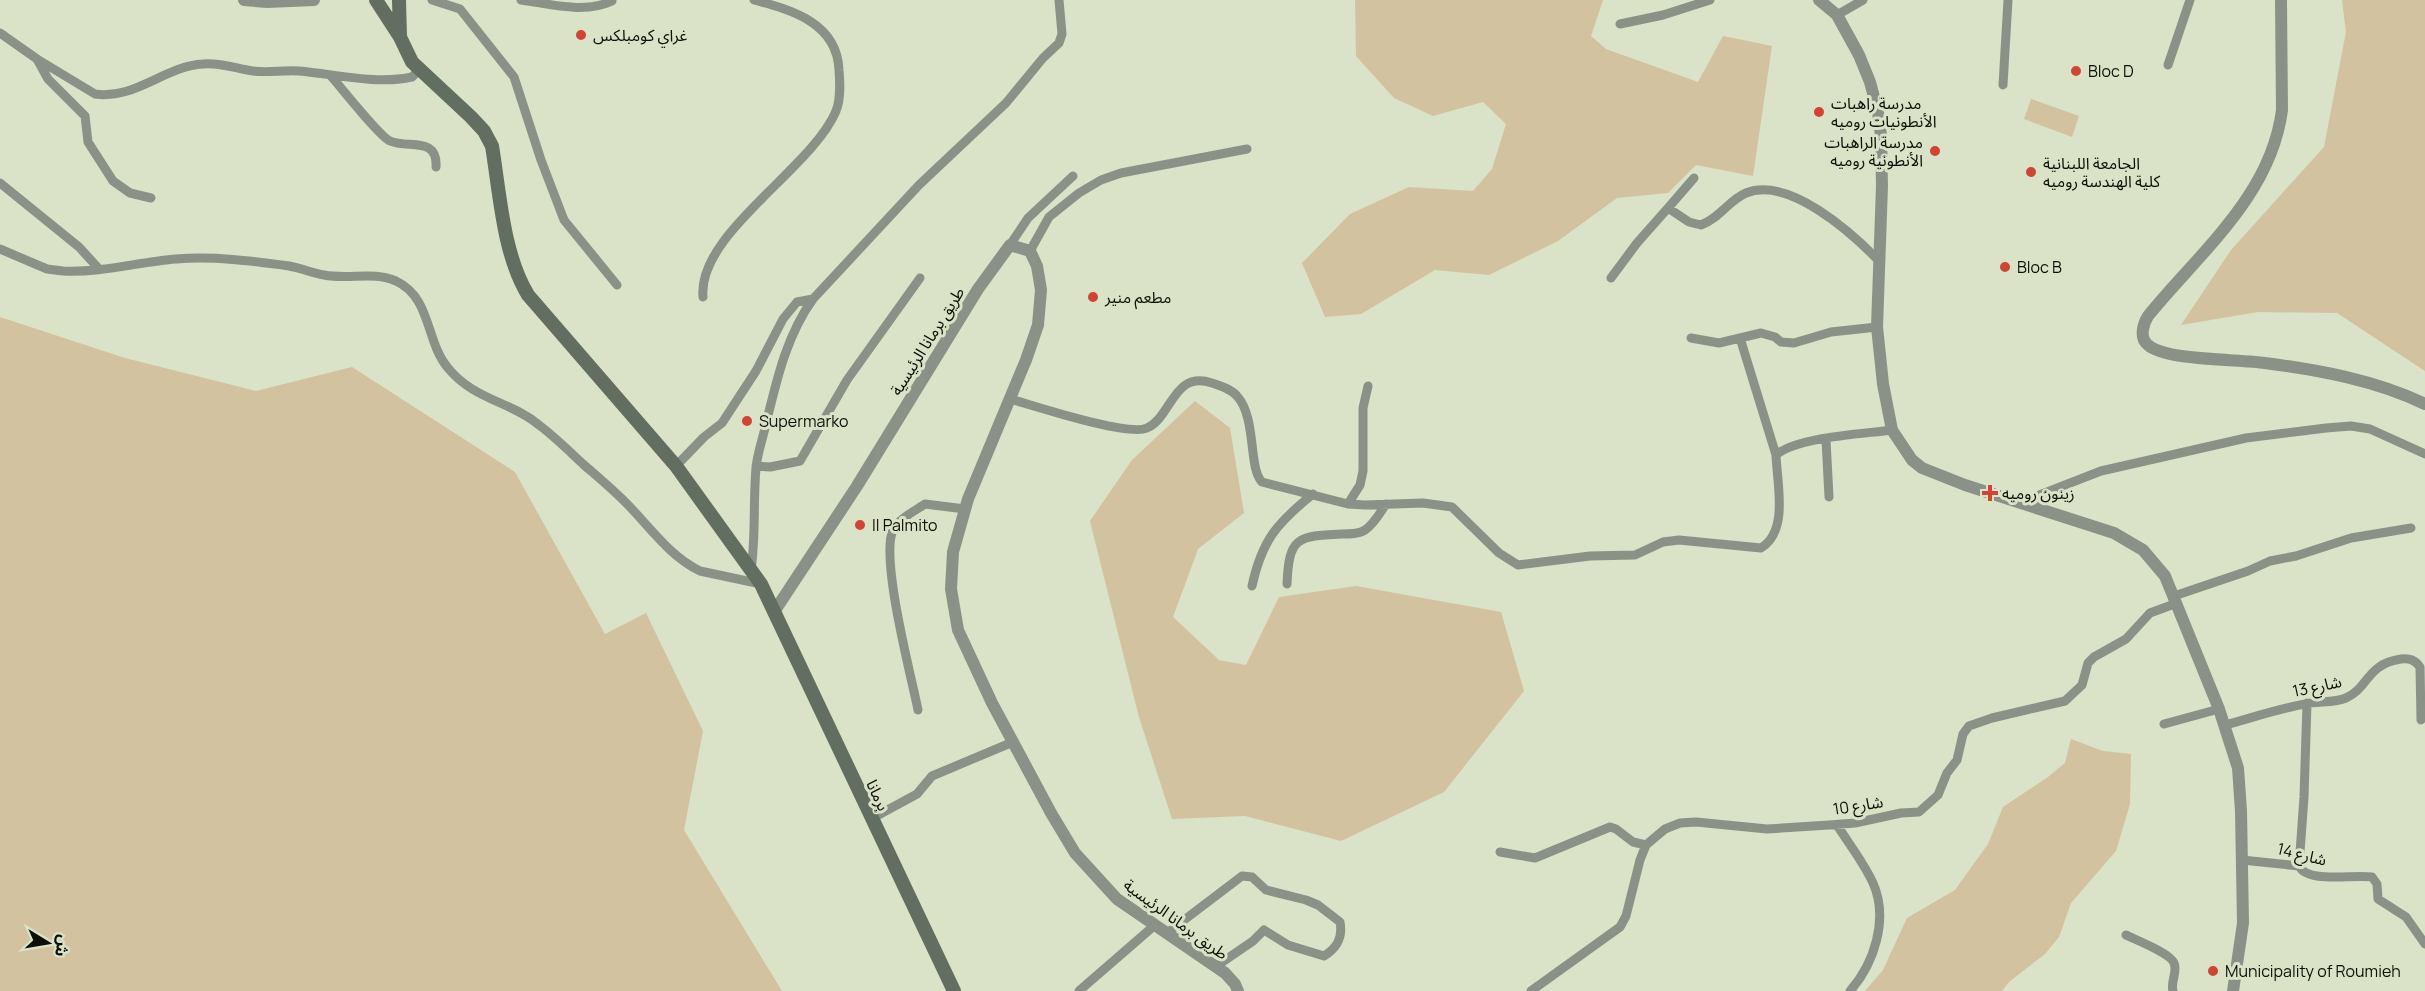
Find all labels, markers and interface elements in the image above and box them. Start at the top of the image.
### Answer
place label: غراي كومبلكس [593,24,687,48]
marker: غراي كومبلكس [574,28,588,42]
place label: Bloc D [2088,60,2134,82]
marker: Bloc D [2069,64,2083,78]
place label: مدرسة راهبات الأنطونيات روميه [1831,92,1937,132]
marker: مدرسة راهبات الأنطونيات روميه [1812,105,1826,119]
place label: مدرسة الراهبات الأنطونية روميه [1824,131,1923,171]
marker: مدرسة الراهبات الأنطونية روميه [1928,144,1942,158]
place label: الجامعة اللبنانية كلية الهندسة روميه [2043,152,2161,192]
marker: الجامعة اللبنانية كلية الهندسة روميه [2024,165,2038,179]
place label: Bloc B [2017,256,2062,278]
marker: Bloc B [1998,260,2012,274]
street label: طريق برمانا الرئيسية [885,282,969,400]
place label: مطعم منير [1104,286,1171,310]
marker: مطعم منير [1086,290,1100,304]
place label: Supermarko [759,410,848,432]
marker: Supermarko [740,414,754,428]
place label: زينون روميه [2002,482,2075,504]
marker: زينون روميه [1983,486,1997,500]
place label: Il Palmito [872,514,937,536]
marker: Il Palmito [853,518,867,532]
street label: شارع 13 [2291,670,2344,704]
street label: برمانا [861,776,895,814]
street label: شارع 10 [1831,790,1885,822]
street label: شارع 14 [2275,837,2329,873]
street label: طريق برمانا الرئيسية [1119,874,1233,965]
north arrow [18,913,78,973]
text: ش [50,933,76,959]
place label: Municipality of Roumieh [2225,960,2401,982]
marker: Municipality of Roumieh [2206,964,2220,978]

